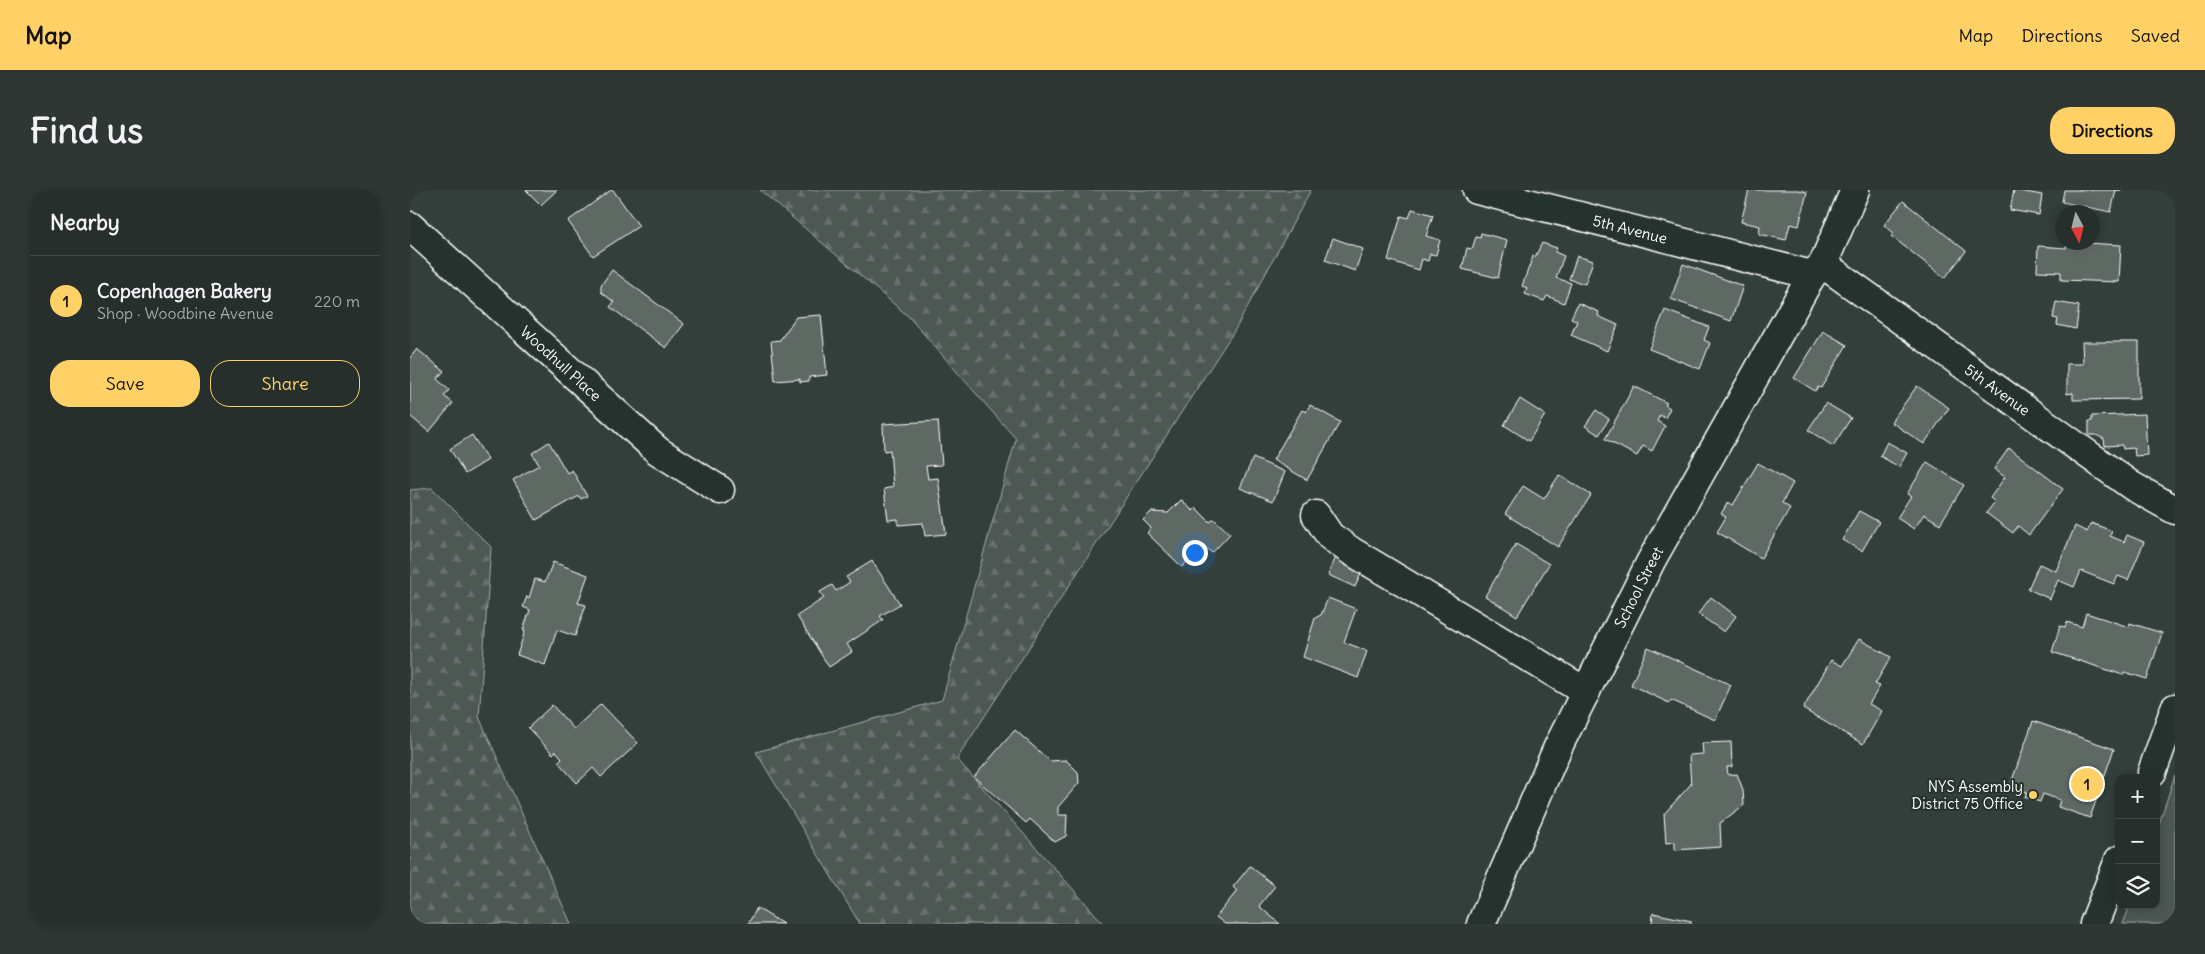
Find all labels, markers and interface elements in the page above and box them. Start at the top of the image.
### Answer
text: Map [25,20,72,50]
text: Map [1958,24,1993,47]
text: Directions [2021,24,2103,47]
text: Saved [2131,24,2180,47]
button: Directions [2050,107,2175,154]
text: Find us [30,108,143,152]
north arrow [2055,205,2100,250]
text: Nearby [50,209,120,236]
street label: 5th Avenue [1591,210,1669,247]
text: Copenhagen Bakery [97,279,272,303]
text: 1 [63,291,69,311]
text: 220 m [314,291,360,311]
text: Shop · Woodbine Avenue [97,303,274,323]
street label: Woodhull Place [517,321,606,405]
street label: 5th Avenue [1961,359,2034,419]
button: Save [50,360,200,407]
button: Share [210,360,360,407]
your location [1182,540,1208,566]
street label: School Street [1610,543,1667,631]
pin: 1 [2071,765,2103,803]
map controls [2115,774,2160,909]
button: + [2115,774,2160,819]
place label: NYS Assembly District 75 Office [1912,777,2023,813]
marker: NYS Assembly District 75 Office [2027,789,2039,801]
button: − [2115,819,2160,864]
button: layers [2115,864,2160,909]

